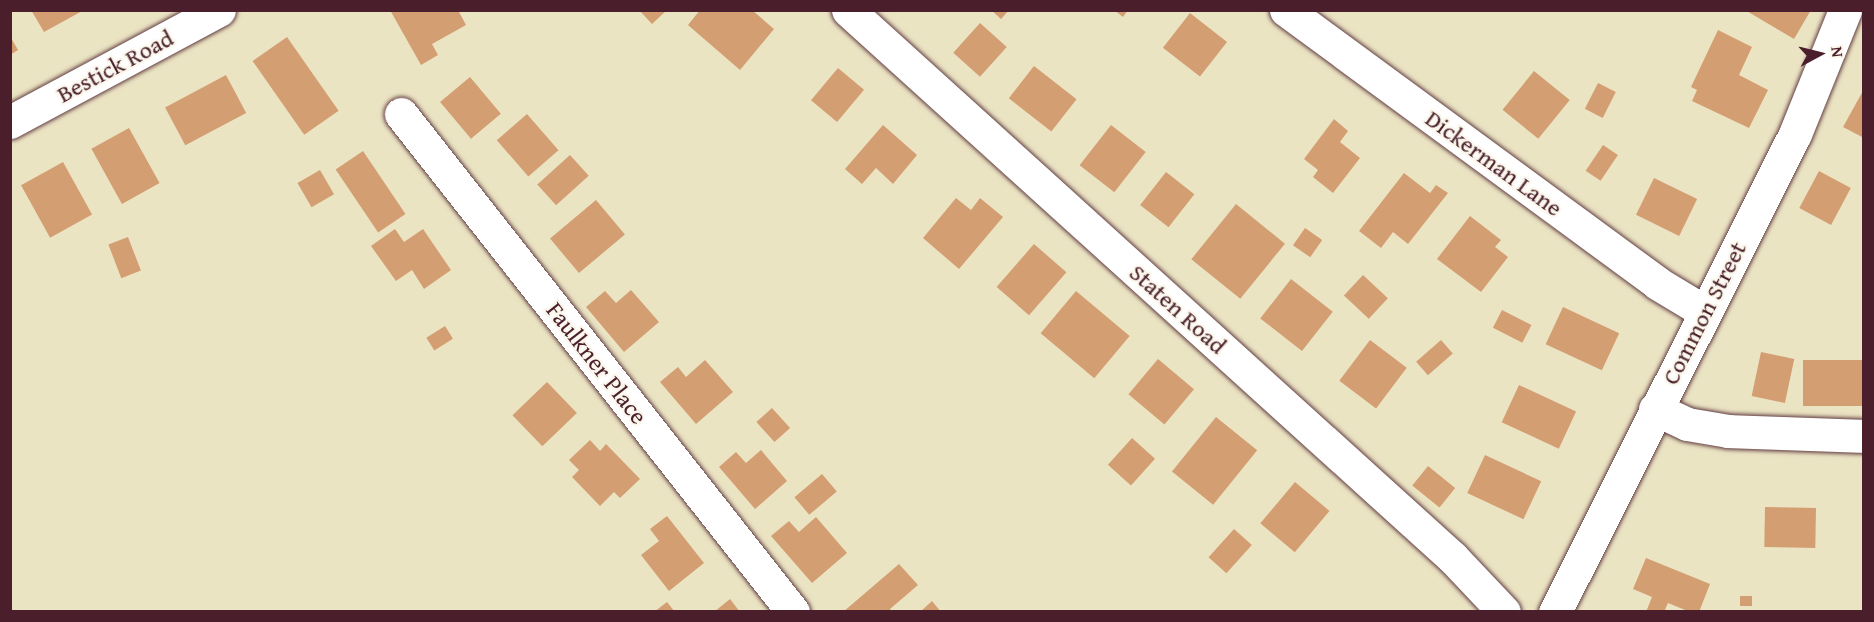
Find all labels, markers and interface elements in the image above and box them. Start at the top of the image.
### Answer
street label: Bestick Road [52,23,178,109]
north arrow [1790,24,1850,84]
text: N [1825,45,1850,59]
street label: Dickerman Lane [1420,104,1568,222]
street label: Common Street [1656,237,1752,389]
street label: Staten Road [1124,258,1232,360]
street label: Faulkner Place [540,296,654,430]

